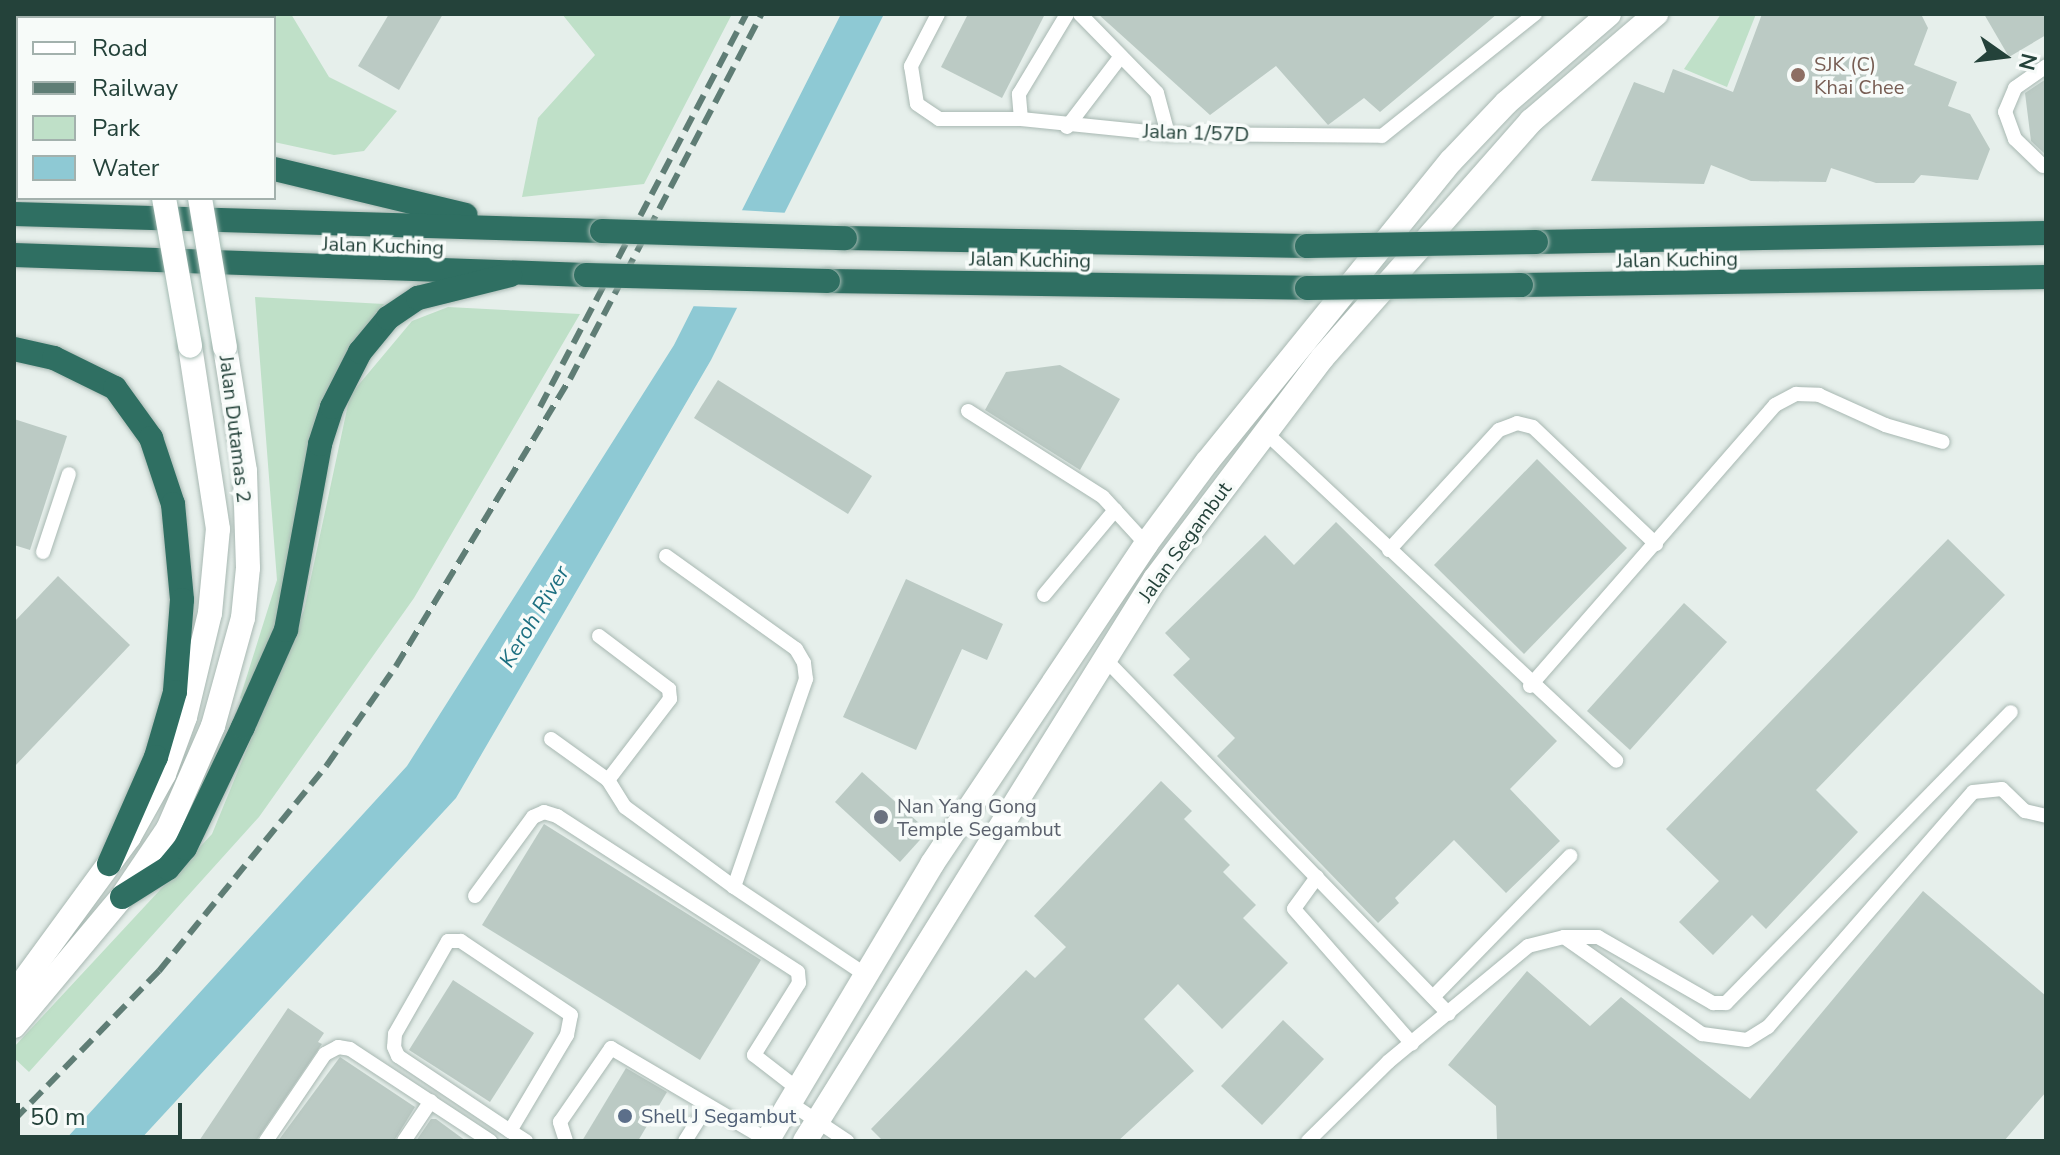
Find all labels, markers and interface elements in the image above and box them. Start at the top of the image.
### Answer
legend [16,16,276,200]
north arrow [1964,16,2044,96]
text: Road [92,32,148,64]
text: N [2011,50,2044,73]
place label: SJK (C) Khai Chee [1814,52,1904,99]
marker: SJK (C) Khai Chee [1789,66,1807,84]
text: Railway [92,72,178,104]
text: Park [92,112,140,144]
street label: Jalan 1/57D [1142,119,1250,147]
text: Water [92,152,159,184]
street label: Jalan Kuching [322,232,444,260]
street label: Jalan Kuching [969,247,1091,273]
street label: Jalan Kuching [1616,247,1738,273]
street label: Jalan Dutamas 2 [214,354,256,504]
street label: Jalan Segambut [1133,477,1237,607]
water label: Keroh River [494,561,576,673]
place label: Nan Yang Gong Temple Segambut [897,794,1061,841]
marker: Nan Yang Gong Temple Segambut [872,808,890,826]
scale bar [20,1087,186,1137]
text: 50 m [30,1101,86,1133]
place label: Shell J Segambut [641,1104,796,1128]
marker: Shell J Segambut [616,1107,634,1125]

